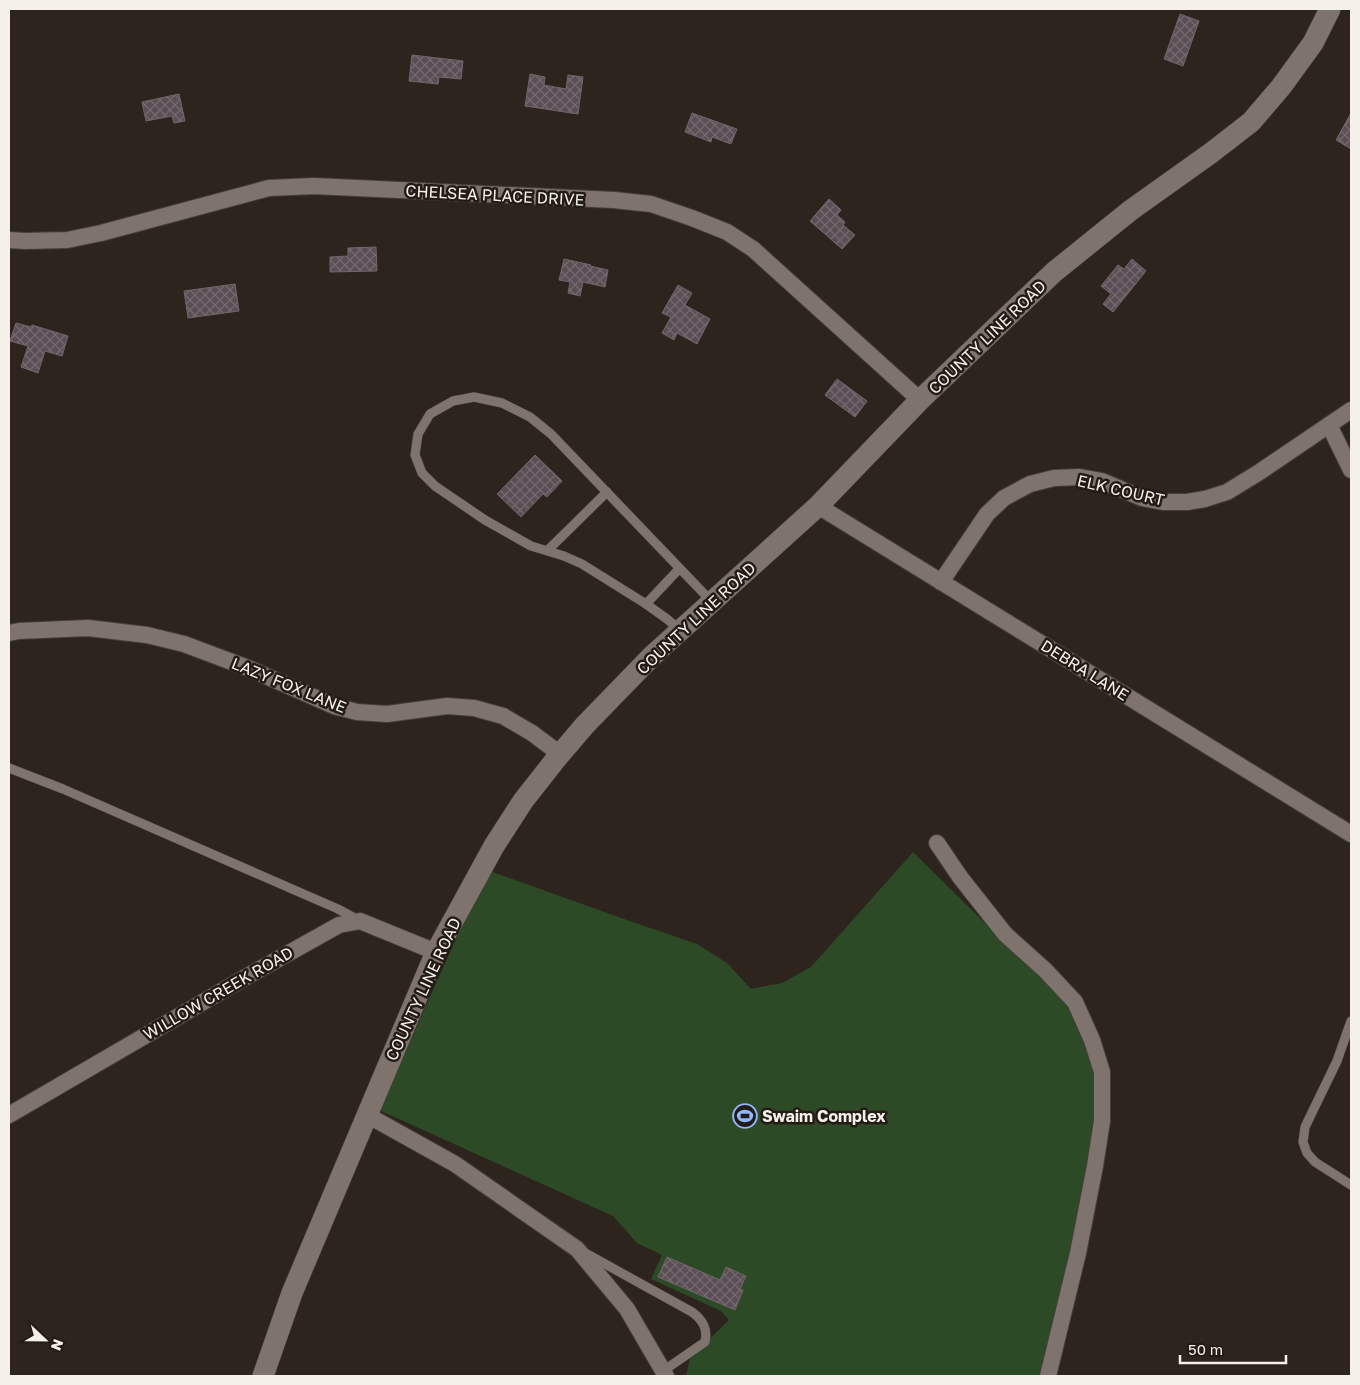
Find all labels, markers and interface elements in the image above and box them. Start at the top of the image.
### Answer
street label: CHELSEA PLACE DRIVE [405,180,585,210]
street label: COUNTY LINE ROAD [924,276,1050,398]
street label: ELK COURT [1075,470,1167,510]
street label: COUNTY LINE ROAD [632,558,760,678]
street label: DEBRA LANE [1037,635,1133,705]
street label: LAZY FOX LANE [229,653,349,717]
street label: COUNTY LINE ROAD [381,914,465,1064]
street label: WILLOW CREEK ROAD [140,942,296,1044]
sports icon: Swaim Complex [732,1103,758,1129]
place label: Swaim Complex [762,1106,886,1126]
north arrow [20,1315,70,1365]
scale bar [1180,1332,1286,1364]
text: N [48,1337,67,1353]
text: 50 m [1188,1340,1223,1358]

